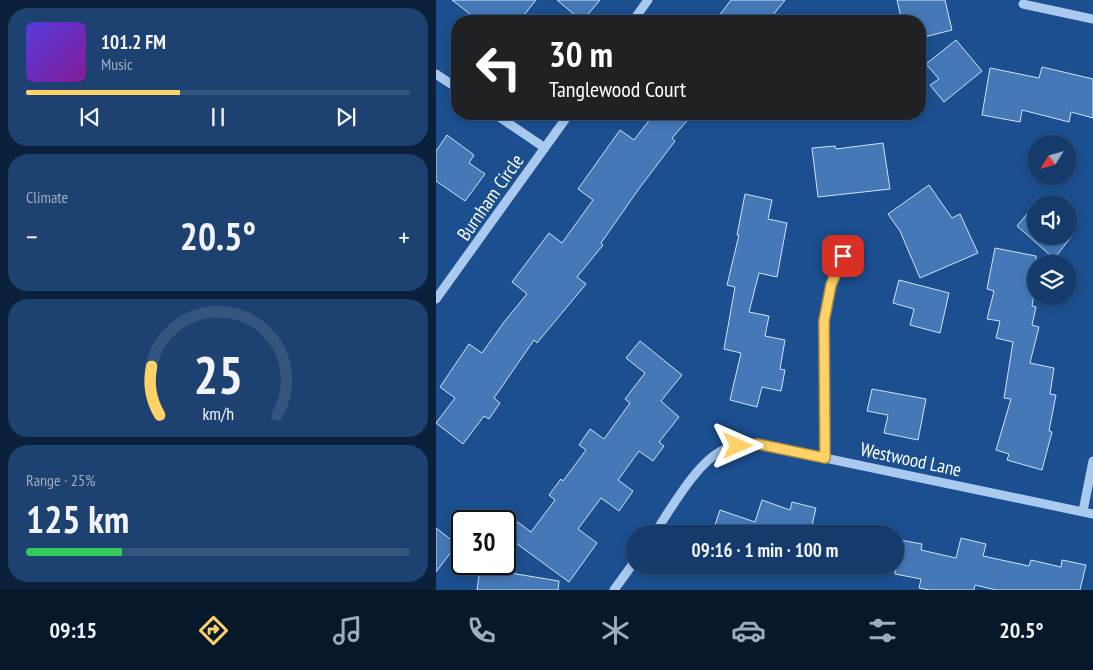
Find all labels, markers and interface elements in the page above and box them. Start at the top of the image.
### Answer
text: 101.2 FM [101,30,166,54]
text: 30 m [549,31,613,77]
icon: left [466,35,531,100]
text: Music [101,54,133,74]
text: Tanglewood Court [549,75,686,103]
icon: previous [76,103,104,131]
icon: pause [204,103,232,131]
icon: next [332,103,360,131]
north arrow [1027,135,1077,185]
map controls [1027,135,1077,305]
street label: Burnham Circle [451,149,529,245]
text: Climate [26,187,68,207]
button: sound [1027,195,1077,245]
text: 20.5° [180,211,256,260]
text: − [26,218,38,255]
text: + [398,218,410,255]
pin [822,235,864,277]
icon: arrive [829,242,857,270]
button: layers [1027,255,1077,305]
text: 25 [193,341,243,408]
text: km/h [202,402,234,425]
position arrow [711,419,763,471]
street label: Westwood Lane [858,437,964,481]
text: Range · 25% [26,470,95,490]
text: 125 km [26,494,129,543]
speed limit sign: 30 [451,510,516,575]
text: 09:16 · 1 min · 100 m [692,538,838,562]
icon: directions [196,613,231,648]
icon: music [330,613,365,648]
icon: phone [464,613,499,648]
icon: climate [598,613,633,648]
icon: car [731,613,766,648]
icon: filters [865,613,900,648]
text: 09:15 [49,616,97,644]
text: 20.5° [999,616,1044,644]

